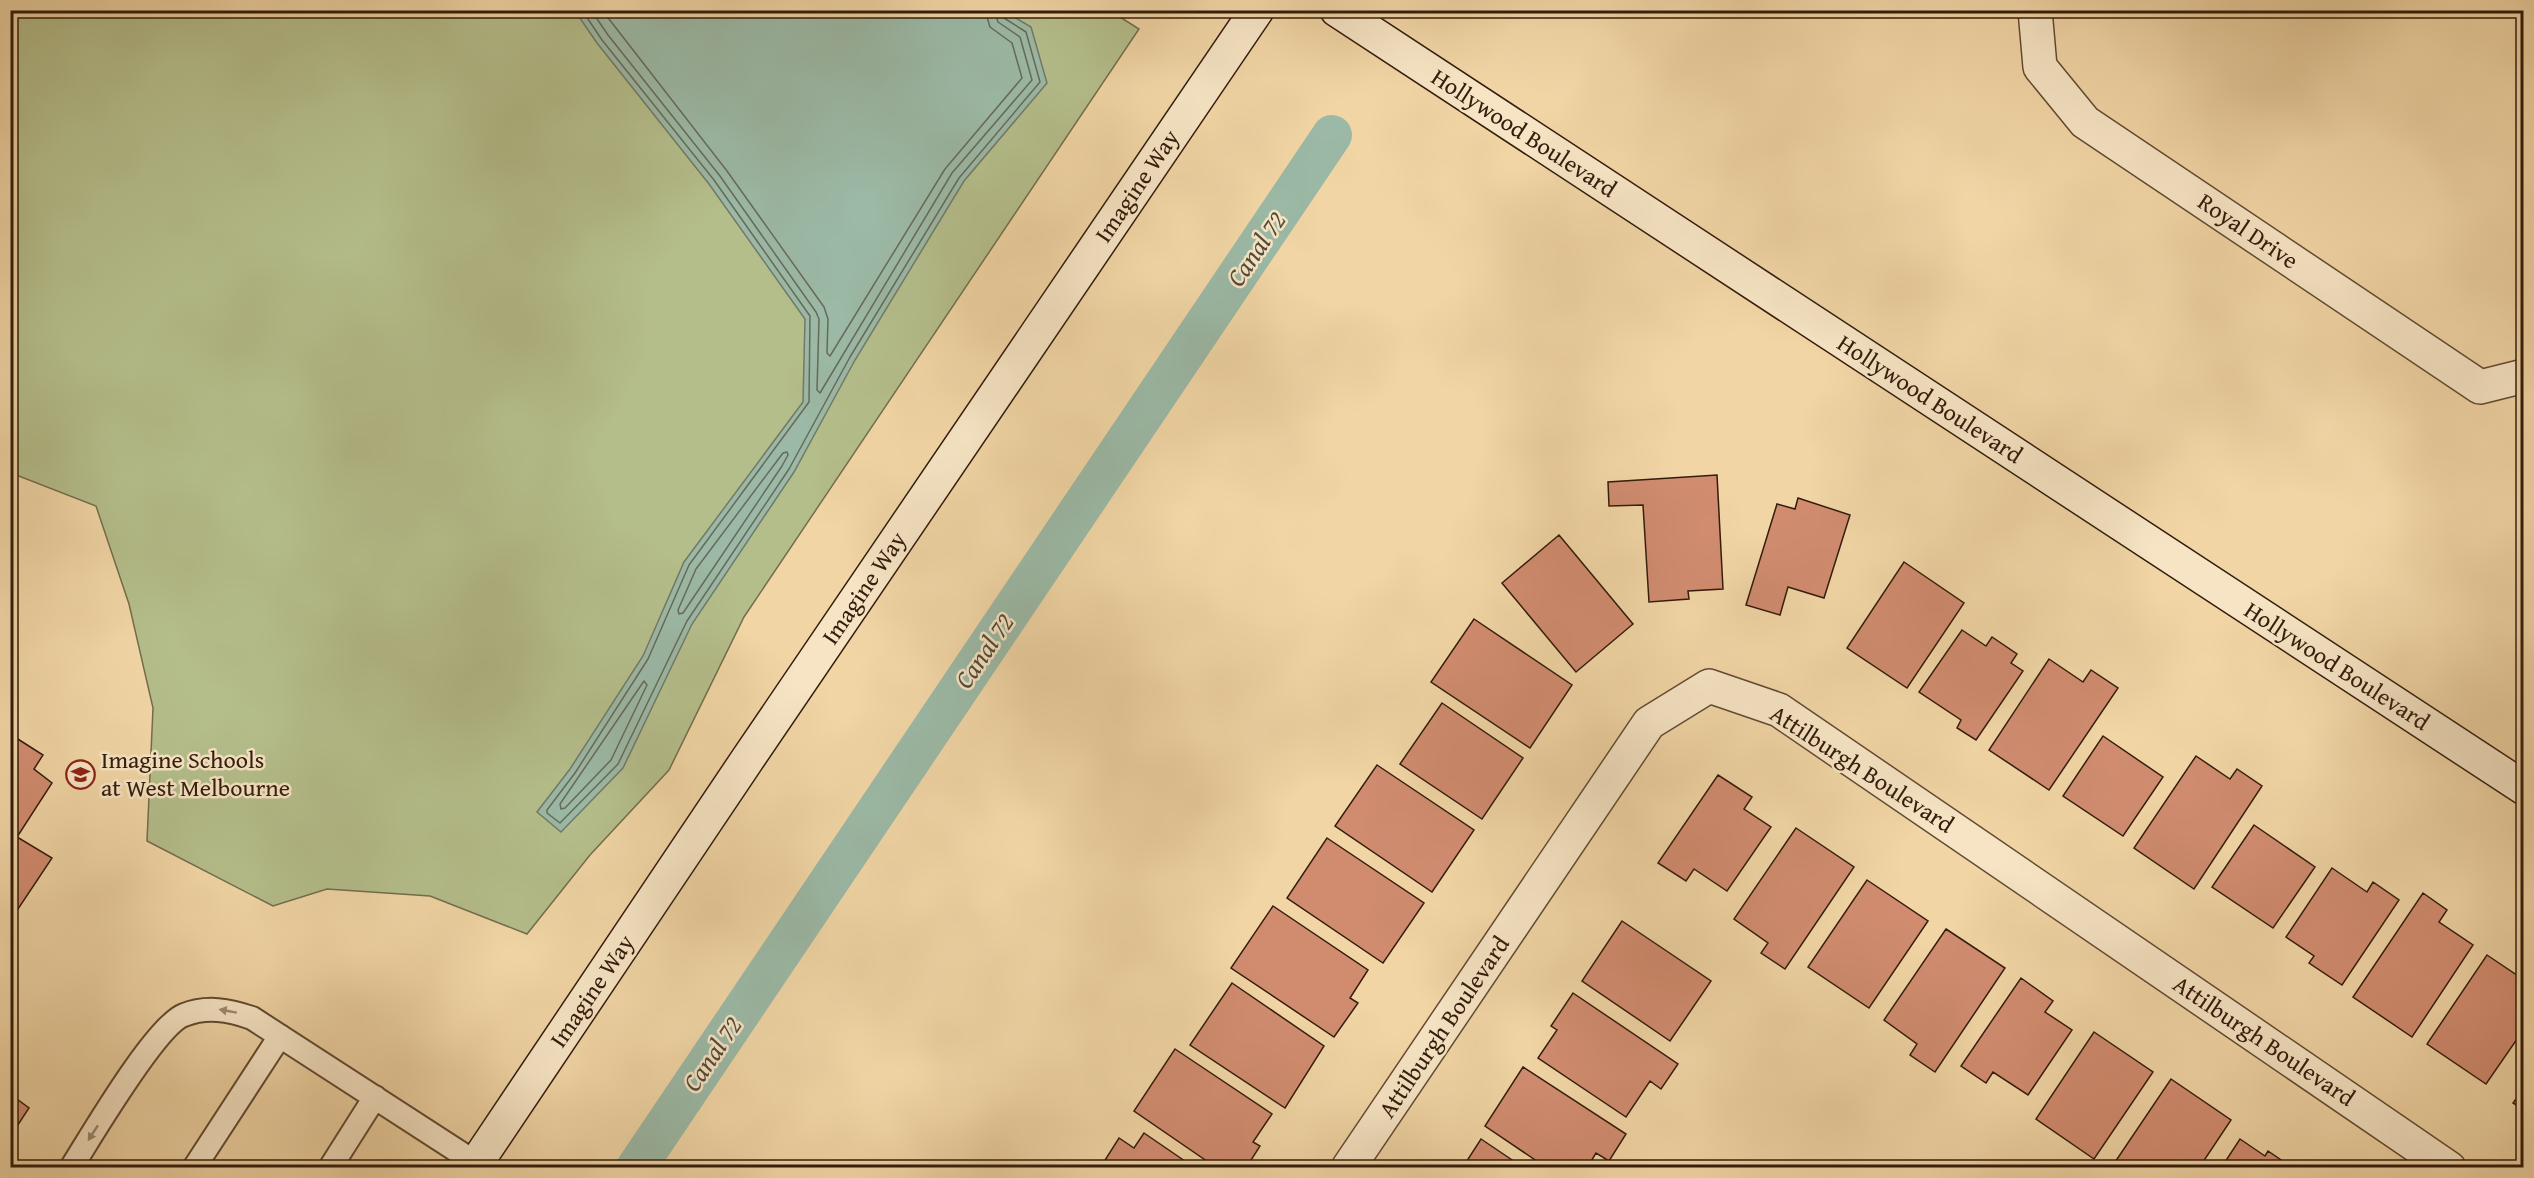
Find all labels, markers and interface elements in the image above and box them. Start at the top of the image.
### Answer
street label: Hollywood Boulevard [1425,59,1624,206]
street label: Imagine Way [1086,122,1187,249]
street label: Royal Drive [2191,184,2306,277]
water label: Canal 72 [1216,203,1295,294]
street label: Hollywood Boulevard [1831,325,2030,472]
street label: Imagine Way [813,524,914,651]
street label: Hollywood Boulevard [2238,592,2437,739]
water label: Canal 72 [944,605,1023,696]
street label: Attilburgh Boulevard [1763,696,1961,841]
place label: Imagine Schools at West Melbourne [101,742,290,805]
school or university icon: Imagine Schools at West Melbourne [64,758,96,790]
street label: Imagine Way [541,927,642,1054]
street label: Attilburgh Boulevard [1369,928,1518,1125]
street label: Attilburgh Boulevard [2166,966,2363,1115]
one-way arrow [218,1007,237,1016]
water label: Canal 72 [672,1008,751,1099]
one-way arrow [88,1125,99,1141]

